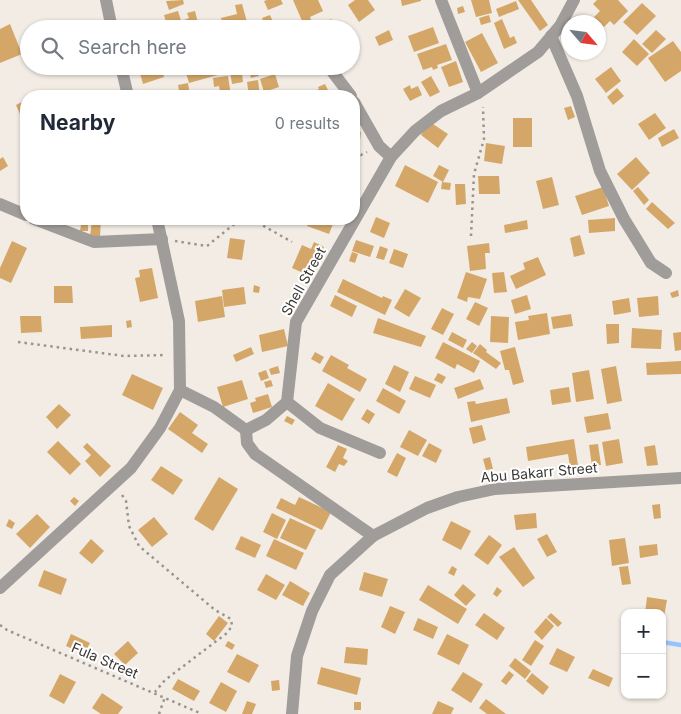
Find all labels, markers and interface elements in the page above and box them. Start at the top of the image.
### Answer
north arrow [561,15,606,60]
search box [20,20,360,75]
icon: search [38,34,66,62]
text: Search here [78,36,187,59]
text: Nearby [40,110,115,135]
text: 0 results [275,113,340,133]
street label: Shell Street [277,243,329,318]
street label: Abu Bakarr Street [480,458,599,486]
map controls [621,609,666,699]
button: + [621,609,666,654]
street label: Fula Street [69,638,141,682]
button: − [621,654,666,699]

